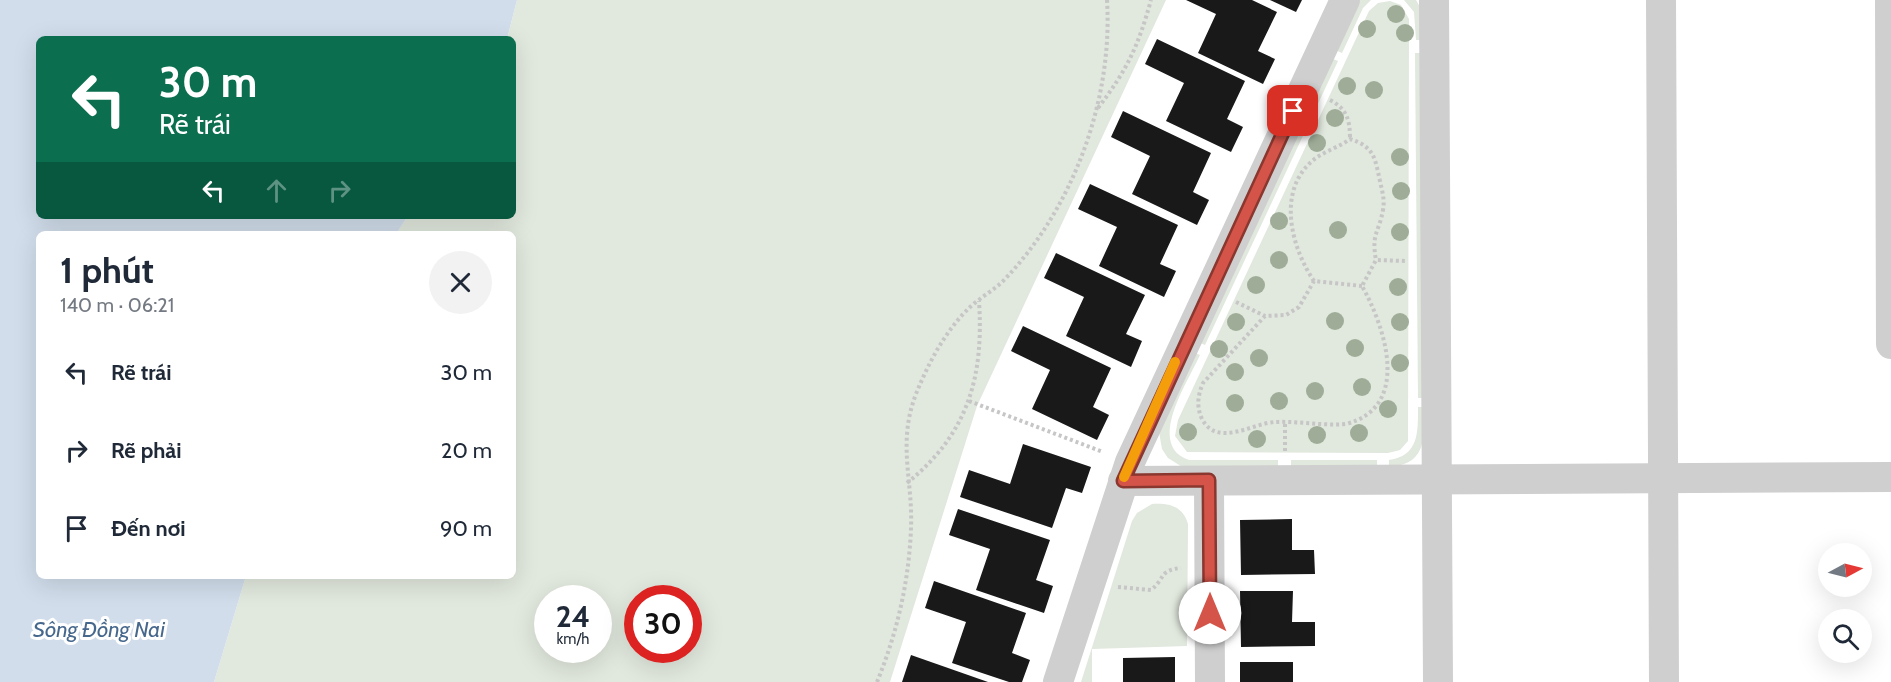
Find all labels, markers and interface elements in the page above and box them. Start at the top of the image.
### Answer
text: 30 m [159,56,257,108]
icon: left [60,60,138,138]
pin [1267,85,1318,136]
icon: arrive [1276,94,1309,127]
text: Rẽ trái [159,108,231,141]
icon: left [197,174,230,207]
icon: ahead [260,174,293,207]
icon: right [323,174,356,207]
text: 1 phút [60,248,154,292]
button: close [429,251,492,314]
text: 140 m · 06:21 [60,293,174,317]
icon: left [60,356,93,389]
text: Rẽ trái [111,359,172,386]
text: 30 m [440,359,492,386]
icon: right [60,434,93,467]
text: Rẽ phải [111,437,182,464]
text: 20 m [441,437,492,464]
icon: arrive [60,512,93,545]
text: Đến nơi [111,515,185,542]
text: 90 m [440,515,492,542]
north arrow [1818,543,1872,597]
map controls [1818,543,1872,663]
position arrow [1178,581,1242,645]
speed limit sign: 30 [624,585,702,663]
text: 24 [556,598,590,635]
button: search [1818,609,1872,663]
water label: Sông Đồng Nai [33,616,165,643]
text: km/h [557,630,589,648]

